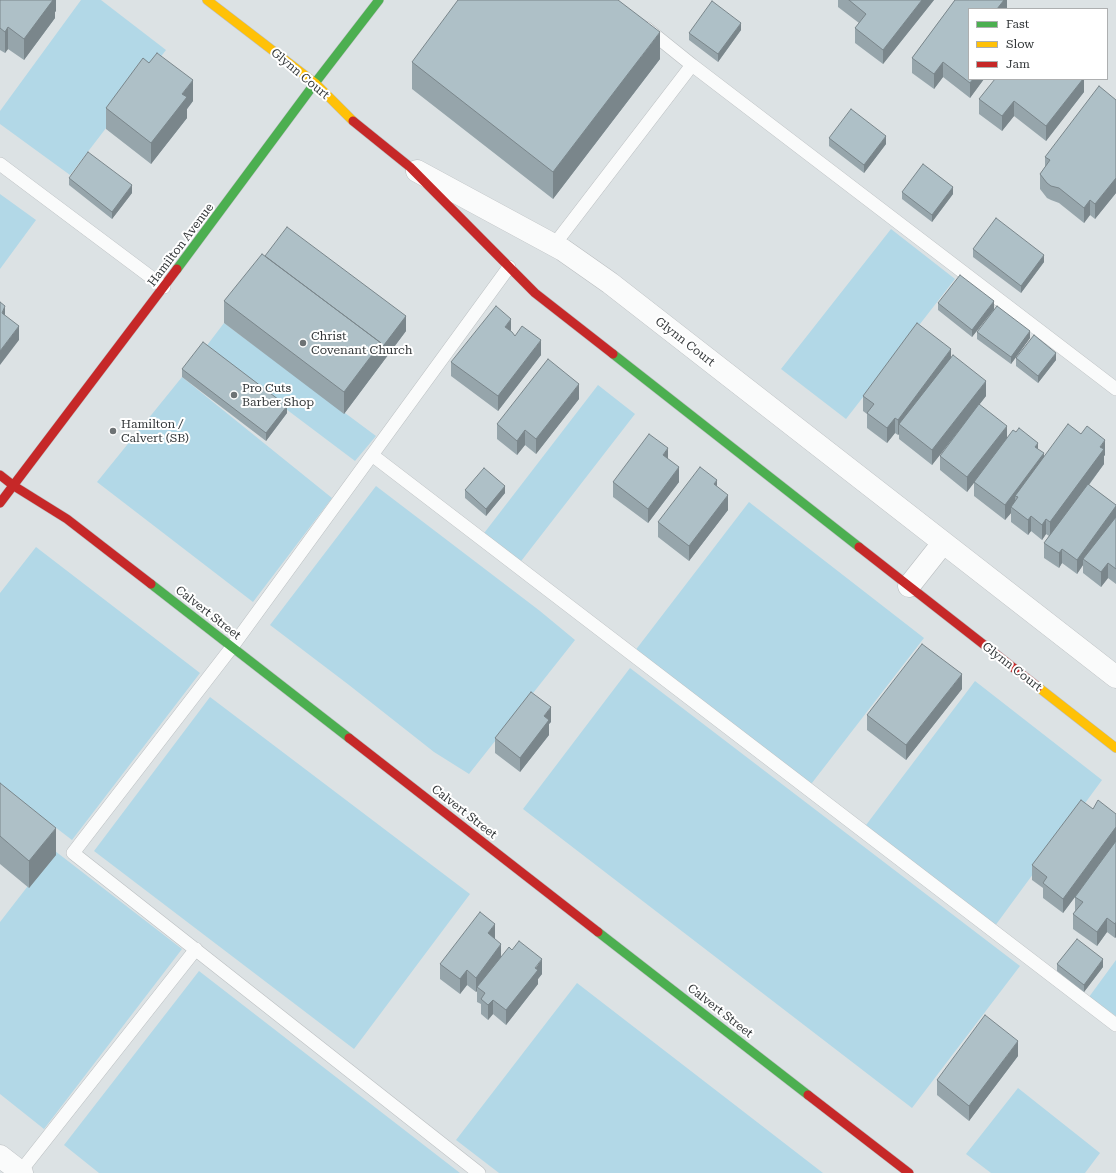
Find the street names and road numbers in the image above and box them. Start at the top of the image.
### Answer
street label: Glynn Court [268,45,332,103]
street label: Hamilton Avenue [145,201,217,289]
street label: Glynn Court [652,314,718,370]
street label: Calvert Street [172,583,244,643]
street label: Glynn Court [979,639,1045,695]
street label: Calvert Street [428,782,500,842]
street label: Calvert Street [684,981,756,1041]

